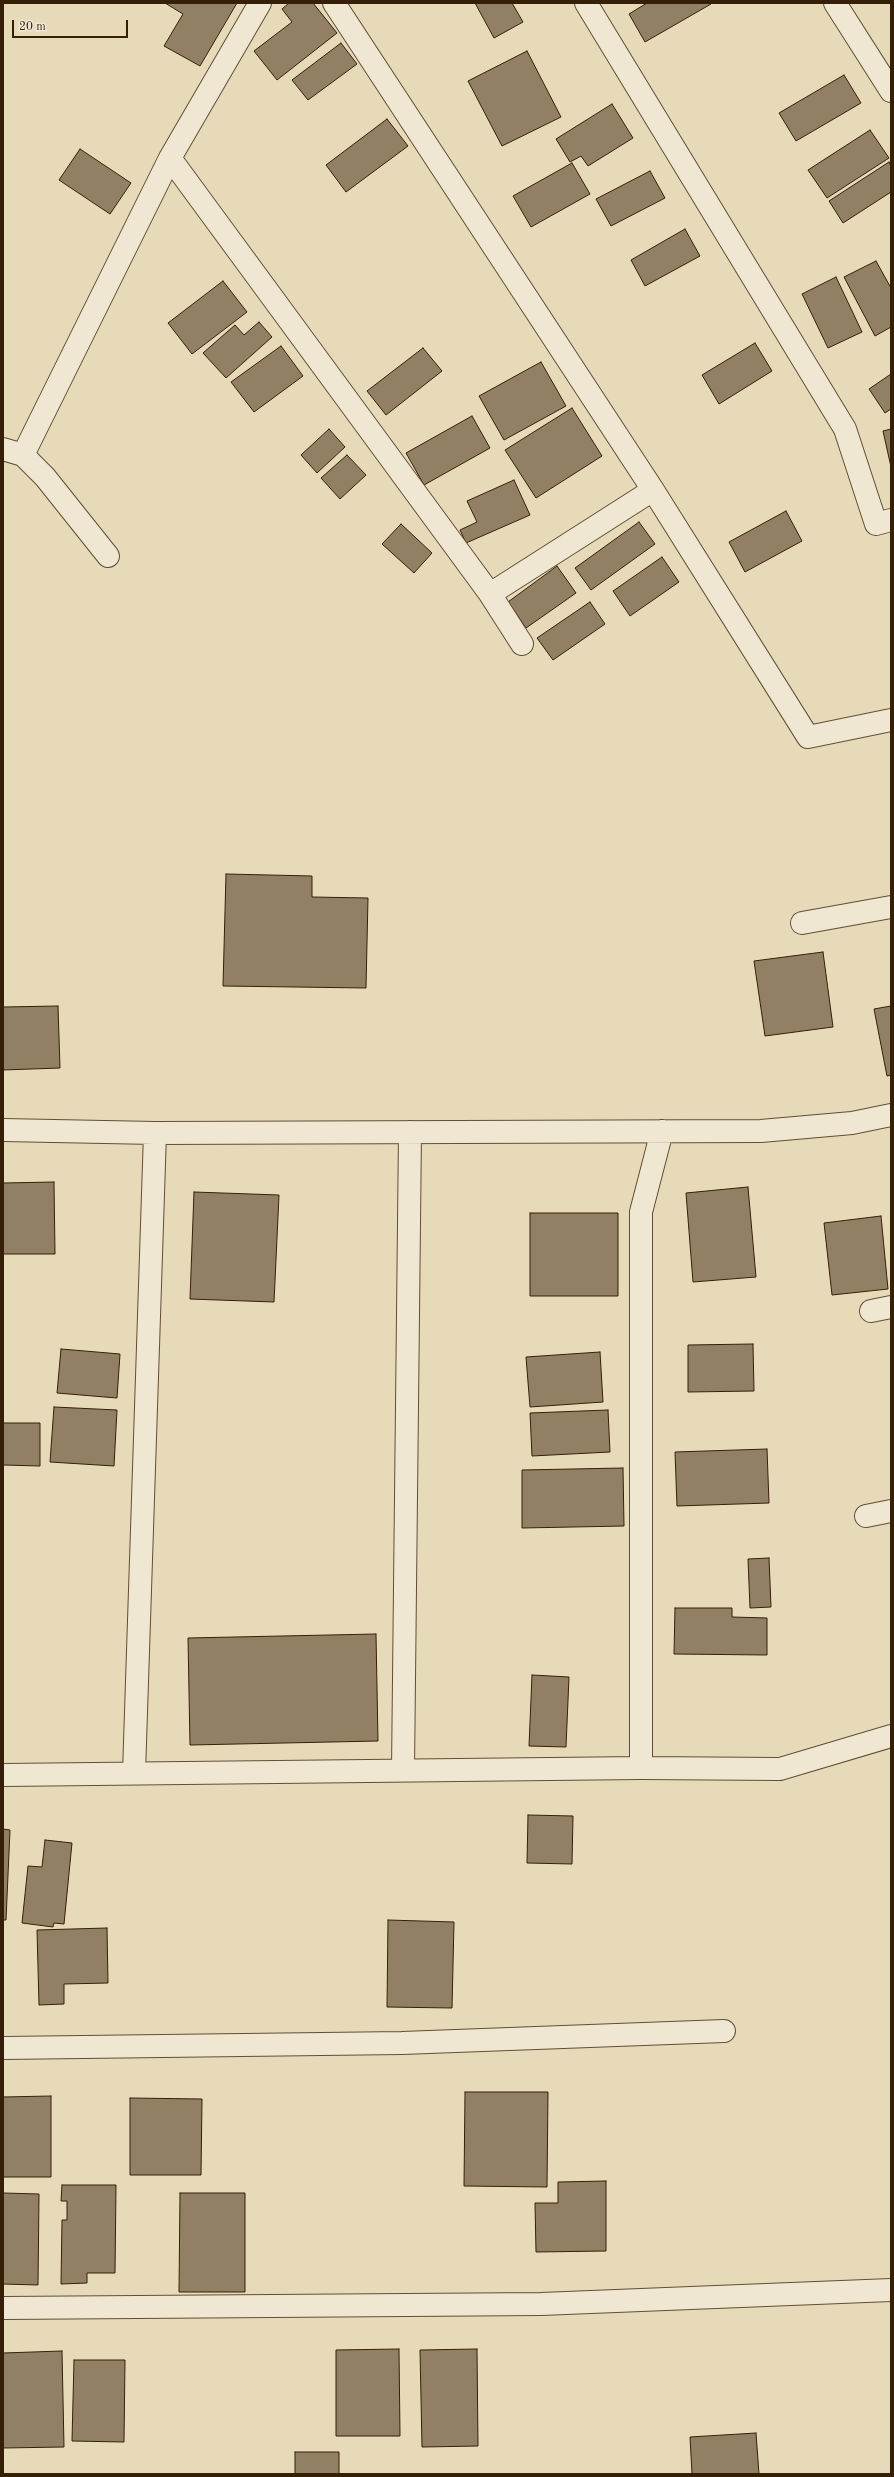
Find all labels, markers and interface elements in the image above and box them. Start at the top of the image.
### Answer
scale bar [14,12,130,38]
text: 20 m [19,21,46,33]

